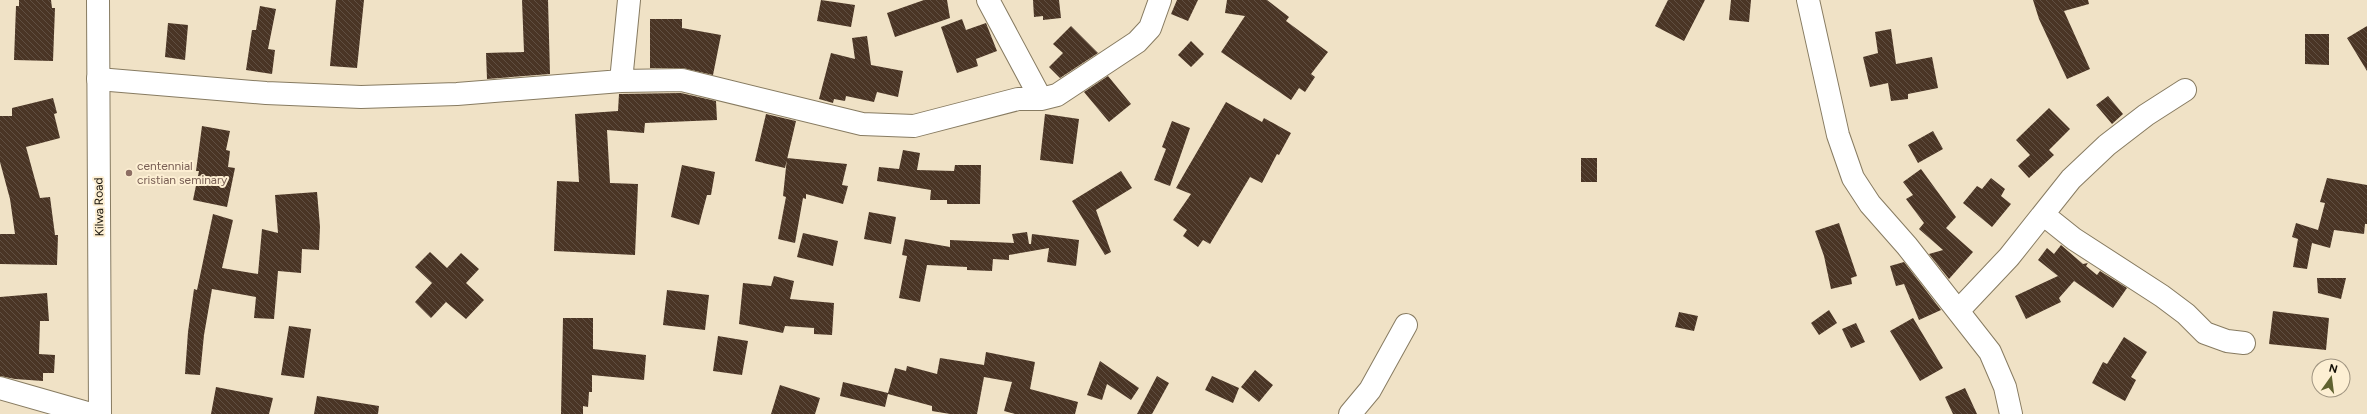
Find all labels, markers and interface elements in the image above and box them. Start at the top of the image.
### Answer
place label: centennial cristian seminary [137,159,228,187]
marker: centennial cristian seminary [124,168,134,178]
street label: Kilwa Road [91,178,107,236]
north arrow [2311,358,2351,398]
text: N [2328,361,2339,376]

